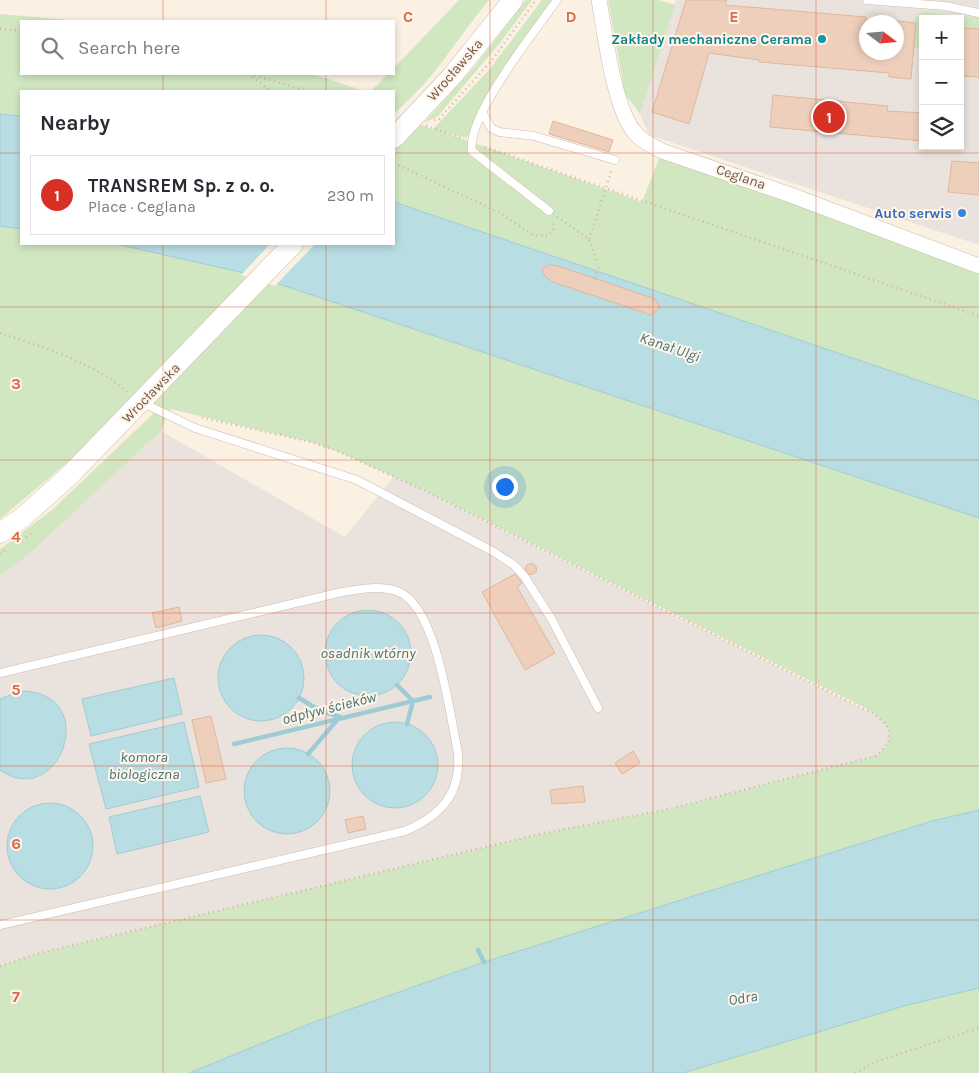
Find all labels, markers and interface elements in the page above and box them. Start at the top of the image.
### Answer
text: C [403,7,413,26]
text: D [566,7,577,26]
text: E [729,7,739,26]
north arrow [859,15,904,60]
map controls [919,15,964,150]
button: + [919,15,964,60]
search box [20,20,395,75]
place label: Zakłady mechaniczne Cerama [611,31,812,48]
marker: Zakłady mechaniczne Cerama [816,33,828,45]
icon: search [38,34,66,62]
street label: Wrocławska [423,35,487,105]
text: Search here [78,37,180,59]
button: − [919,60,964,105]
pin: 1 [813,98,845,136]
button: layers [919,105,964,150]
text: Nearby [40,111,110,135]
street label: Ceglana [714,161,768,193]
text: TRANSREM Sp. z o. o. [88,175,274,197]
text: 1 [54,186,60,205]
text: 230 m [327,186,374,205]
text: Place · Ceglana [88,197,196,216]
place label: Auto serwis [875,205,952,222]
marker: Auto serwis [956,207,968,219]
water label: Kanał Ulgi [637,328,703,366]
street label: Wrocławska [118,359,184,427]
text: 3 [11,374,21,393]
your location [492,474,518,500]
text: 4 [11,527,21,546]
water label: osadnik wtórny [320,644,416,662]
text: 5 [11,680,21,699]
water label: odpływ ścieków [280,687,379,728]
water label: komora biologiczna [108,748,180,783]
text: 6 [11,834,21,853]
text: 7 [12,987,20,1006]
water label: Odra [727,987,759,1009]

